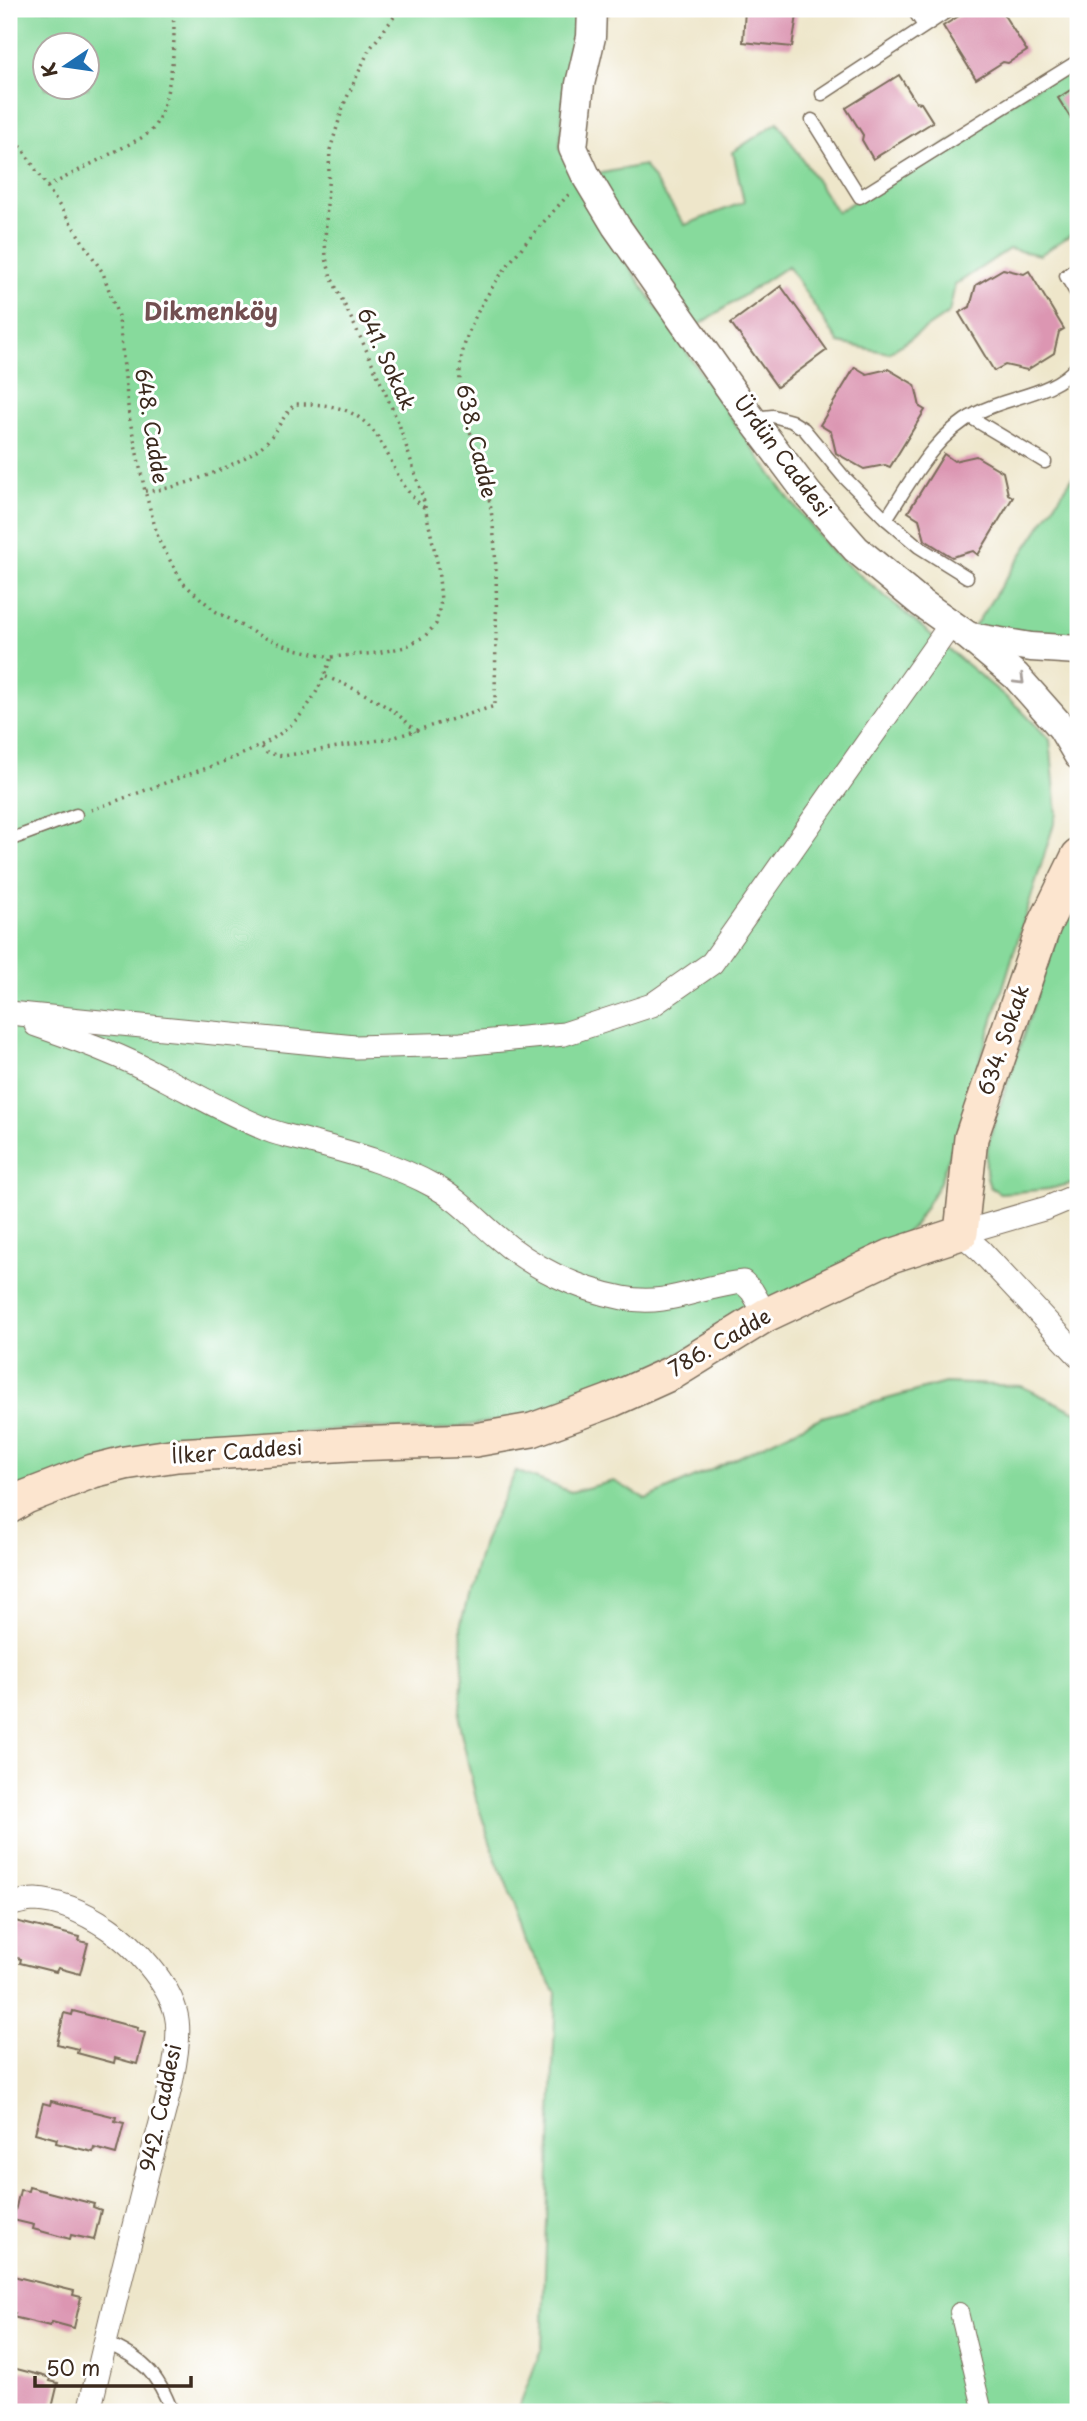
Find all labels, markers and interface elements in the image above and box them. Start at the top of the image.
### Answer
north arrow [32,32,102,102]
text: K [33,60,64,80]
district label: Dikmenköy [144,292,278,328]
street label: 641. Sokak [350,302,426,415]
street label: 648. Cadde [128,366,178,486]
street label: 638. Cadde [449,381,507,501]
street label: Ürdün Caddesi [727,387,840,523]
one-way arrow [1012,672,1025,685]
street label: 634. Sokak [968,979,1036,1099]
street label: 786. Cadde [662,1299,776,1383]
street label: İlker Caddesi [170,1429,303,1471]
street label: 942. Caddesi [130,2041,188,2175]
scale bar [35,2344,191,2388]
text: 50 m [46,2351,100,2383]

